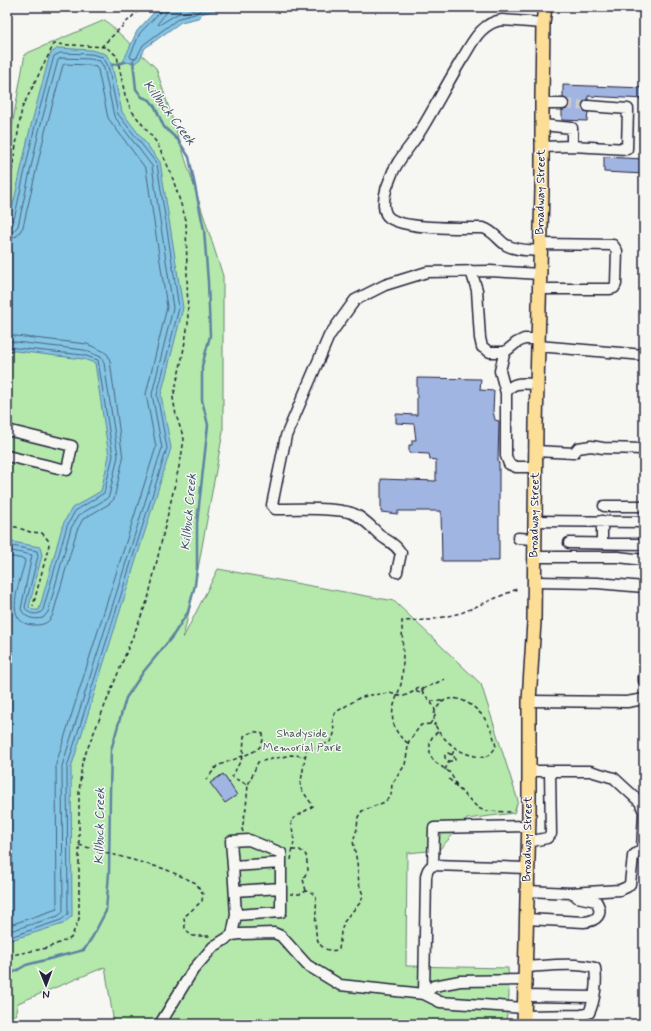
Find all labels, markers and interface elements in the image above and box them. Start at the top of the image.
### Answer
water label: Killbuck Creek [139,77,199,149]
street label: Broadway Street [532,149,550,235]
water label: Killbuck Creek [177,472,201,551]
street label: Broadway Street [526,472,544,558]
park label: Shadyside Memorial Park [263,726,341,756]
water label: Killbuck Creek [91,787,109,865]
street label: Broadway Street [519,796,537,882]
north arrow [26,965,66,1005]
text: N [42,987,50,1001]

